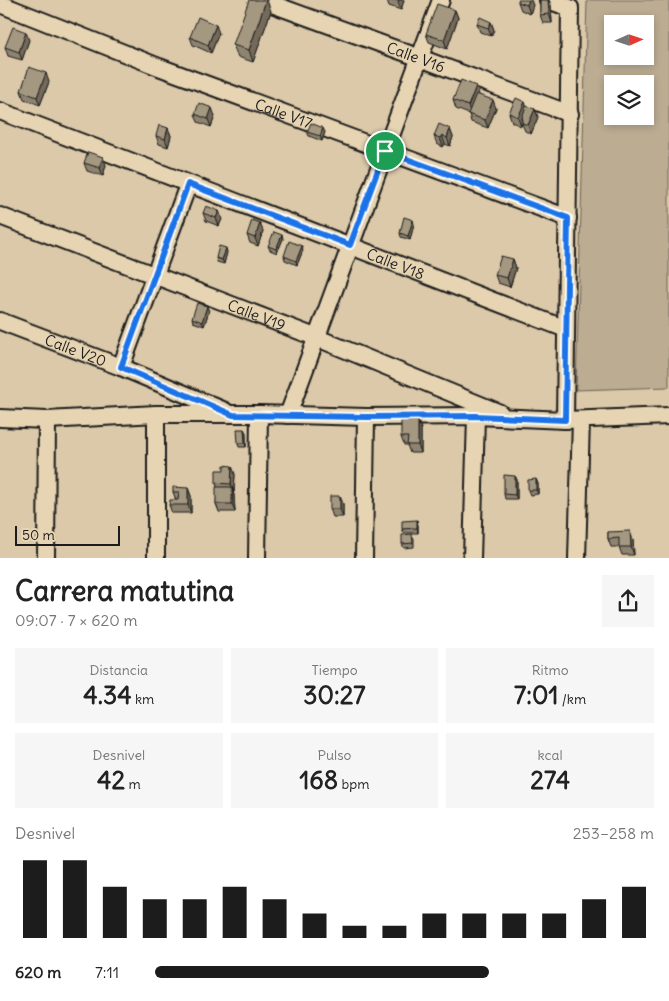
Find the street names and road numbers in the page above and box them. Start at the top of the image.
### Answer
street label: Calle V16 [384,37,448,76]
street label: Calle V17 [253,94,315,132]
street label: Calle V18 [364,244,427,283]
street label: Calle V19 [225,295,288,334]
street label: Calle V20 [42,329,109,370]

